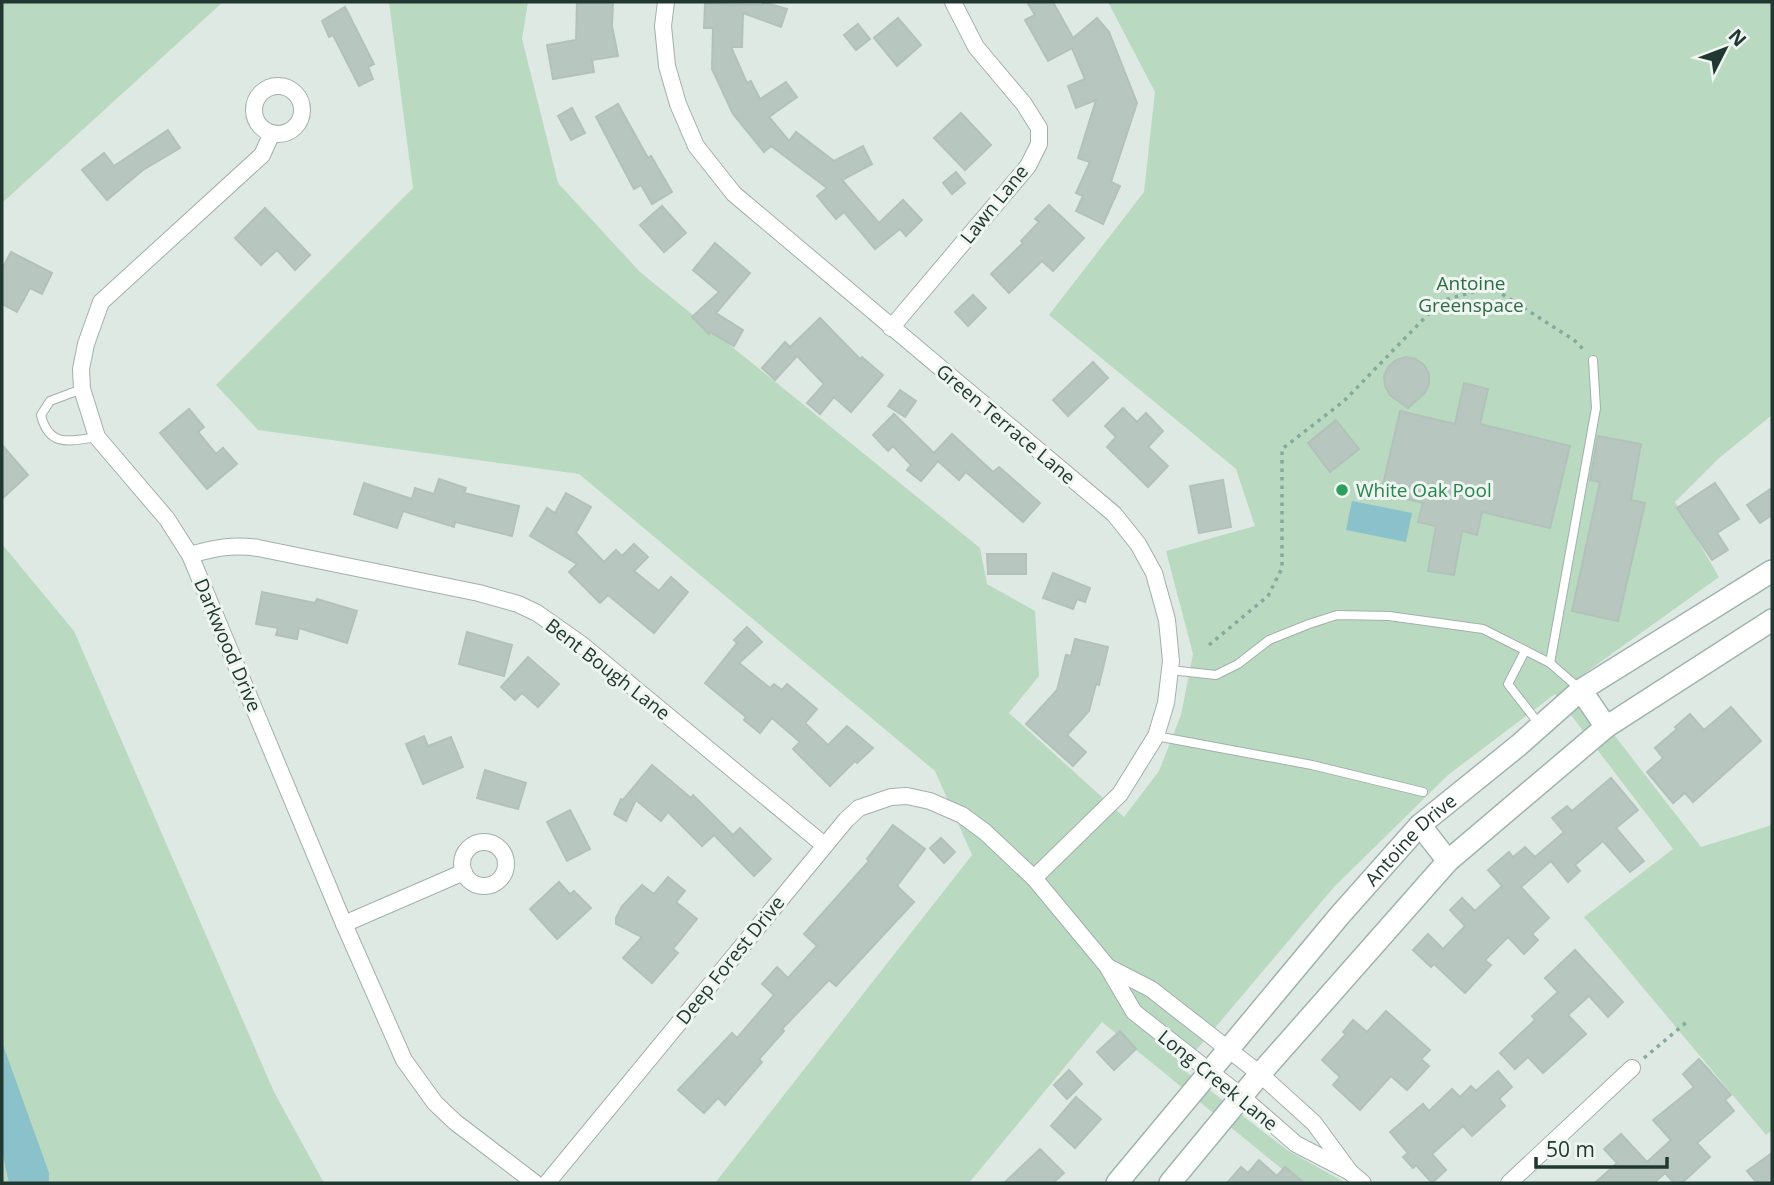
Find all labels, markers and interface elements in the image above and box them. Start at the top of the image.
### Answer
north arrow [1690,14,1760,84]
text: N [1723,23,1752,52]
street label: Lawn Lane [954,159,1034,249]
park label: Antoine Greenspace [1418,270,1524,318]
street label: Green Terrace Lane [931,358,1081,490]
place label: White Oak Pool [1356,477,1492,503]
marker: White Oak Pool [1334,482,1350,498]
street label: Darkwood Drive [188,574,268,716]
street label: Bent Bough Lane [540,612,676,726]
street label: Antoine Drive [1359,788,1462,891]
street label: Deep Forest Drive [670,890,790,1030]
street label: Long Creek Lane [1153,1024,1283,1136]
scale bar [1536,1126,1667,1170]
text: 50 m [1546,1135,1595,1163]

